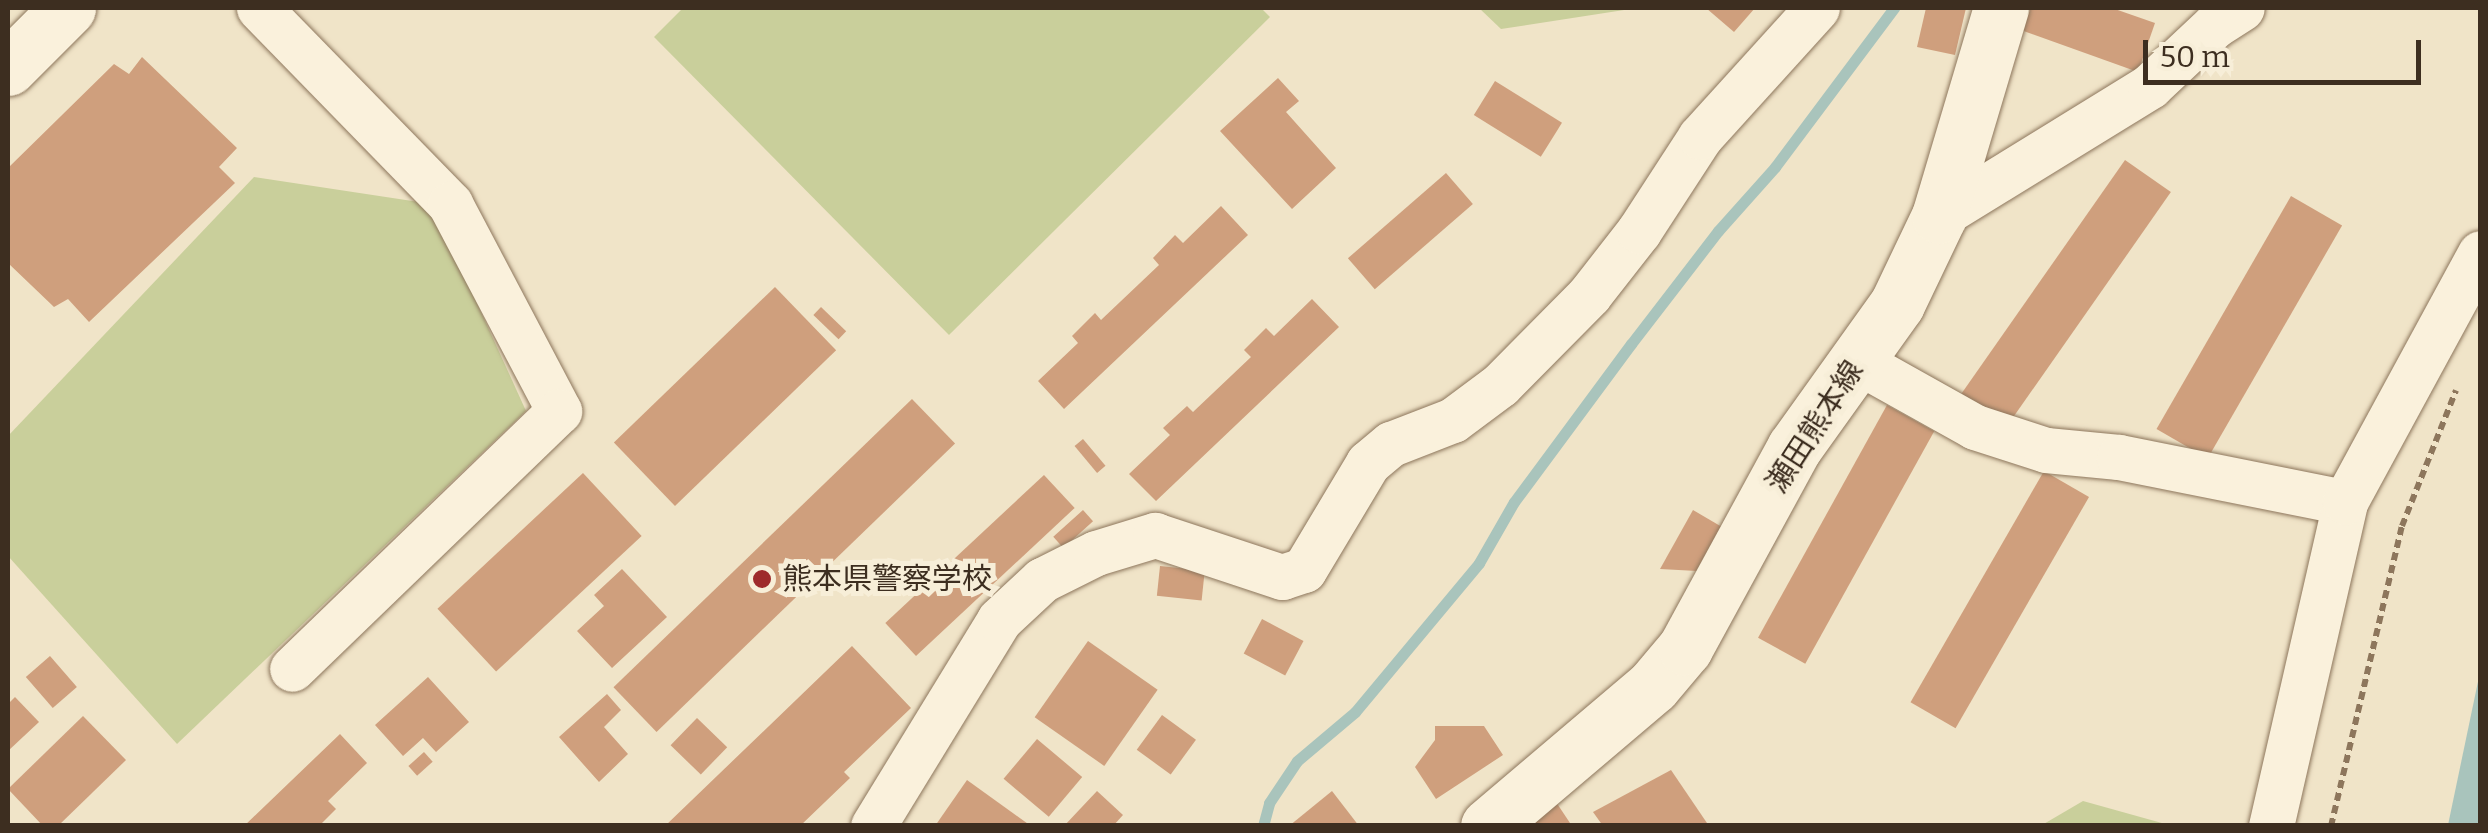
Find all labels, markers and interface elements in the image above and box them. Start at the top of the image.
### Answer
scale bar [2148,20,2426,82]
text: 50 m [2160,39,2230,75]
street label: 瀬田熊本線 [1759,354,1871,500]
place label: 熊本県警察学校 [782,561,992,597]
marker: 熊本県警察学校 [751,568,773,590]

